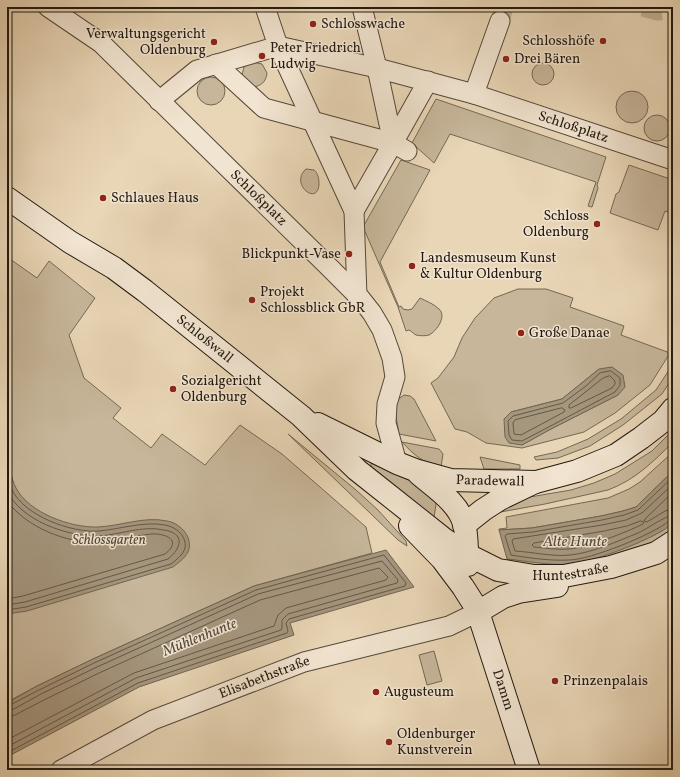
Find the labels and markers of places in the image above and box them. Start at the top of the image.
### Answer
place label: Schlosswache [321,15,405,34]
marker: Schlosswache [308,19,318,29]
place label: Verwaltungsgericht Oldenburg [86,25,206,60]
place label: Schlosshöfe [522,32,595,51]
marker: Schlosshöfe [598,36,608,46]
marker: Verwaltungsgericht Oldenburg [209,37,219,47]
place label: Peter Friedrich Ludwig [270,39,361,74]
place label: Drei Bären [514,50,580,69]
marker: Peter Friedrich Ludwig [257,51,267,61]
marker: Drei Bären [501,54,511,64]
place label: Schlaues Haus [111,189,199,208]
marker: Schlaues Haus [98,193,108,203]
place label: Schloss Oldenburg [523,207,589,242]
marker: Schloss Oldenburg [592,219,602,229]
place label: Blickpunkt-Vase [242,245,341,264]
marker: Blickpunkt-Vase [344,249,354,259]
place label: Landesmuseum Kunst & Kultur Oldenburg [420,249,556,284]
marker: Landesmuseum Kunst & Kultur Oldenburg [407,261,417,271]
place label: Projekt Schlossblick GbR [260,283,366,318]
marker: Projekt Schlossblick GbR [247,295,257,305]
place label: Große Danae [529,324,610,343]
marker: Große Danae [516,328,526,338]
place label: Sozialgericht Oldenburg [181,372,262,407]
marker: Sozialgericht Oldenburg [168,384,178,394]
place label: Prinzenpalais [563,672,648,691]
marker: Prinzenpalais [550,676,560,686]
place label: Augusteum [384,683,454,702]
marker: Augusteum [371,687,381,697]
place label: Oldenburger Kunstverein [397,725,476,760]
marker: Oldenburger Kunstverein [384,737,394,747]

